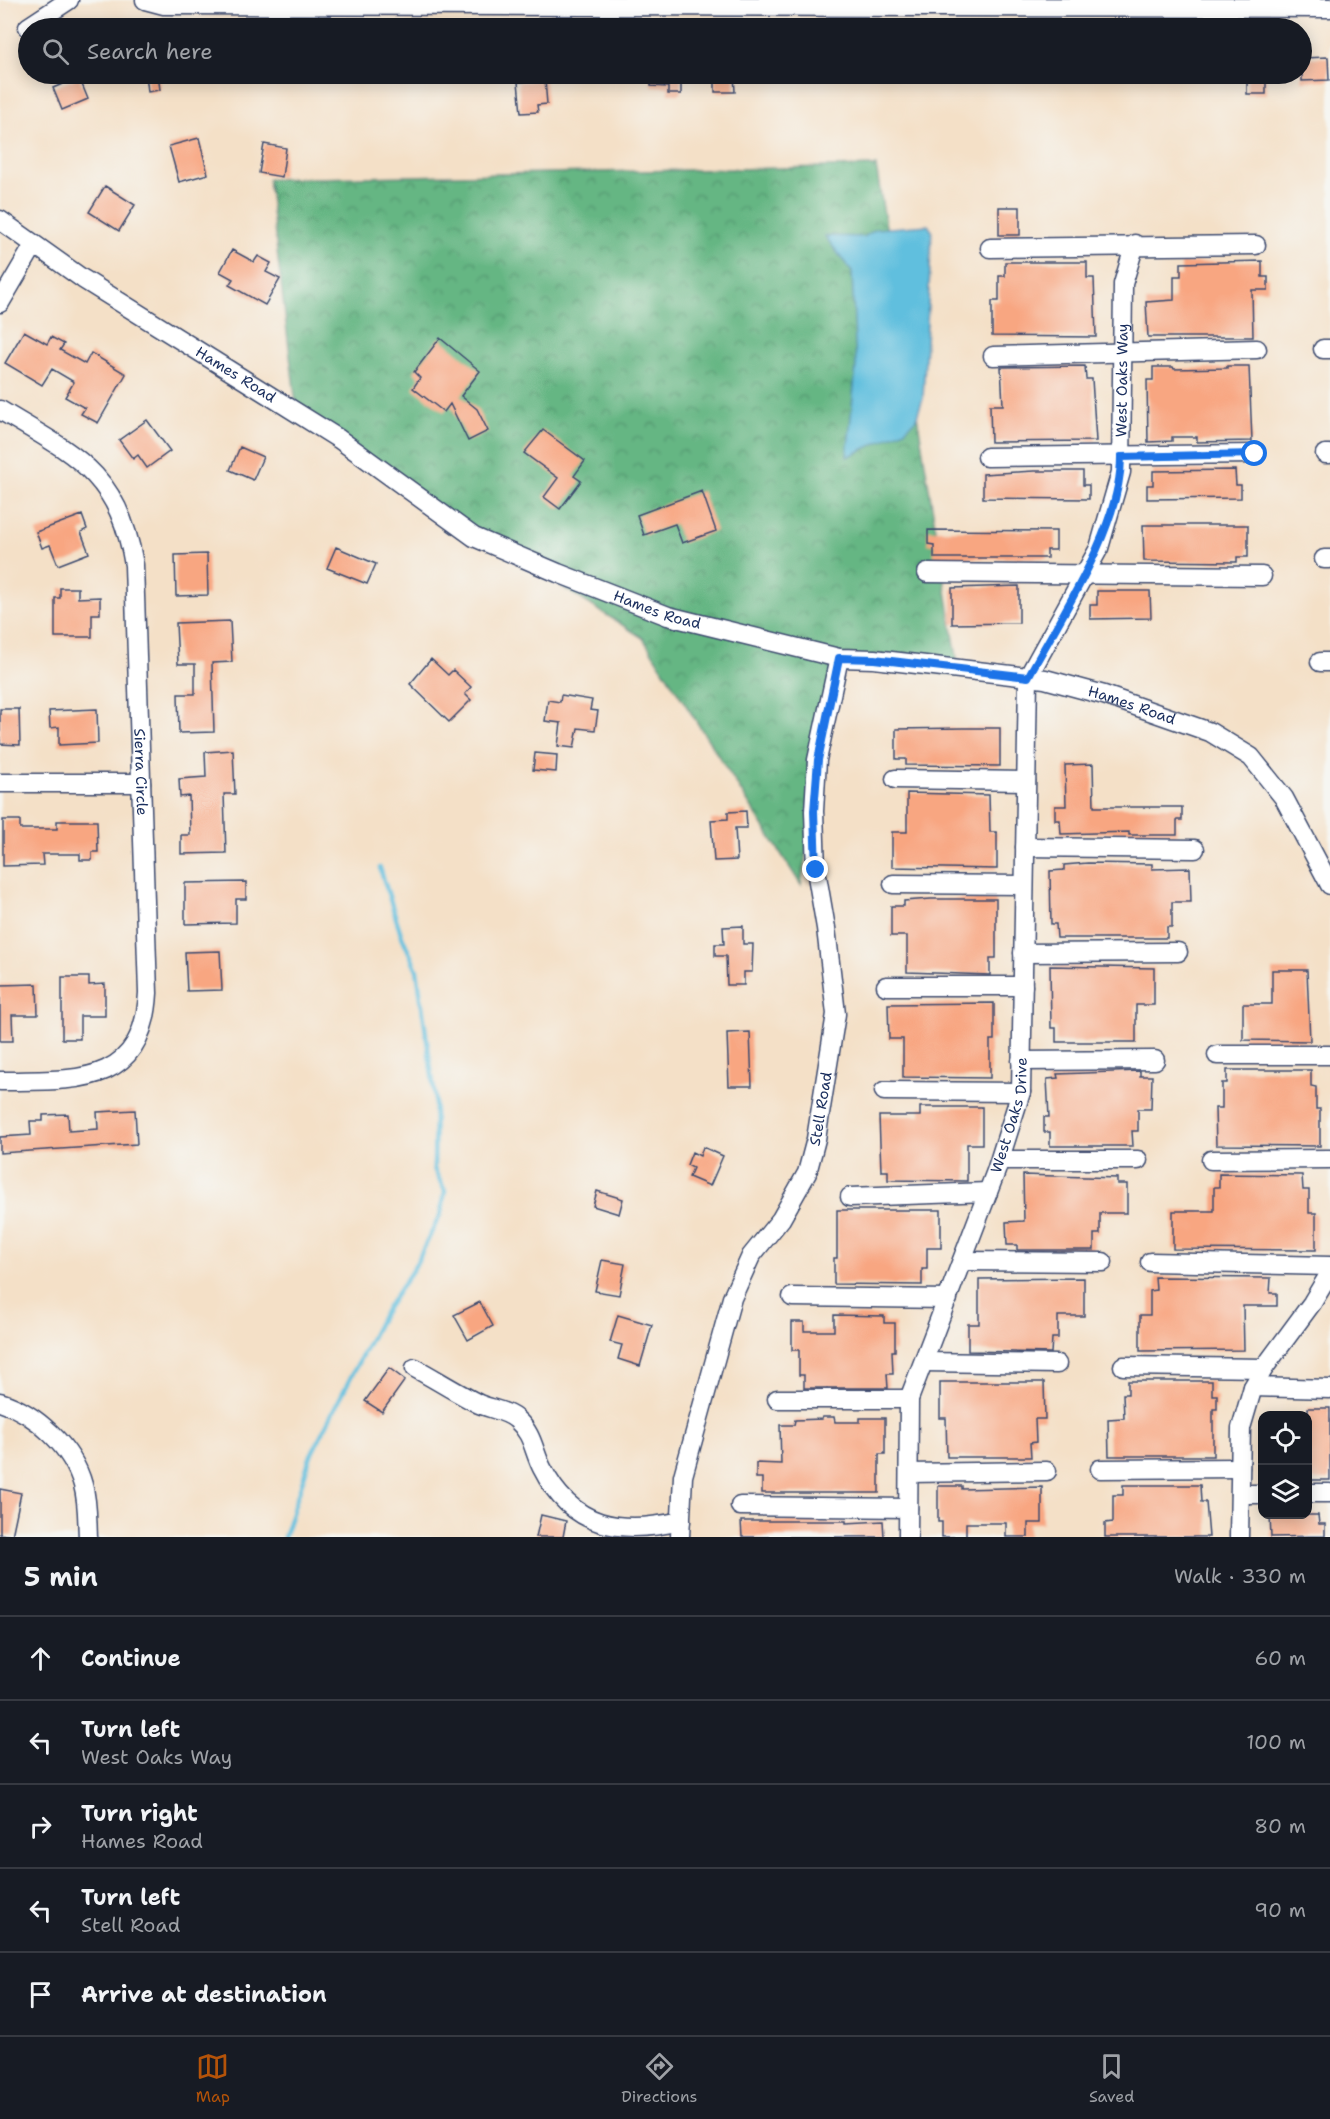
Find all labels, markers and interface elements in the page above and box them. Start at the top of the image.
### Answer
search box [18,18,1312,84]
icon: search [39,35,72,68]
text: Search here [87,37,213,66]
street label: West Oaks Way [1111,323,1133,437]
street label: Hames Road [192,342,280,407]
route start [1241,440,1267,466]
street label: Hames Road [611,586,704,634]
street label: Hames Road [1086,681,1179,729]
street label: Sierra Circle [129,728,152,816]
route end [802,856,828,882]
street label: West Oaks Drive [986,1057,1032,1175]
street label: Stell Road [805,1070,837,1148]
map controls [1258,1411,1312,1519]
button: locate [1258,1411,1312,1465]
button: layers [1258,1465,1312,1519]
text: 5 min [24,1559,98,1594]
text: Walk · 330 m [1174,1563,1306,1589]
icon: ahead [24,1642,57,1675]
text: Continue [81,1644,181,1673]
text: 60 m [1254,1645,1306,1671]
text: Turn left [81,1715,180,1744]
icon: left [24,1726,57,1759]
text: 100 m [1246,1729,1306,1755]
text: West Oaks Way [81,1744,232,1770]
text: Turn right [81,1799,198,1828]
icon: right [24,1810,57,1843]
text: 80 m [1254,1813,1306,1839]
text: Hames Road [81,1828,203,1854]
text: Turn left [81,1883,180,1912]
icon: left [24,1894,57,1927]
text: 90 m [1254,1897,1306,1923]
text: Stell Road [81,1912,180,1938]
icon: arrive [24,1978,57,2011]
text: Arrive at destination [81,1980,327,2009]
tab: Map [196,2050,230,2107]
tab: Directions [621,2050,698,2107]
tab: Saved [1089,2050,1134,2107]

